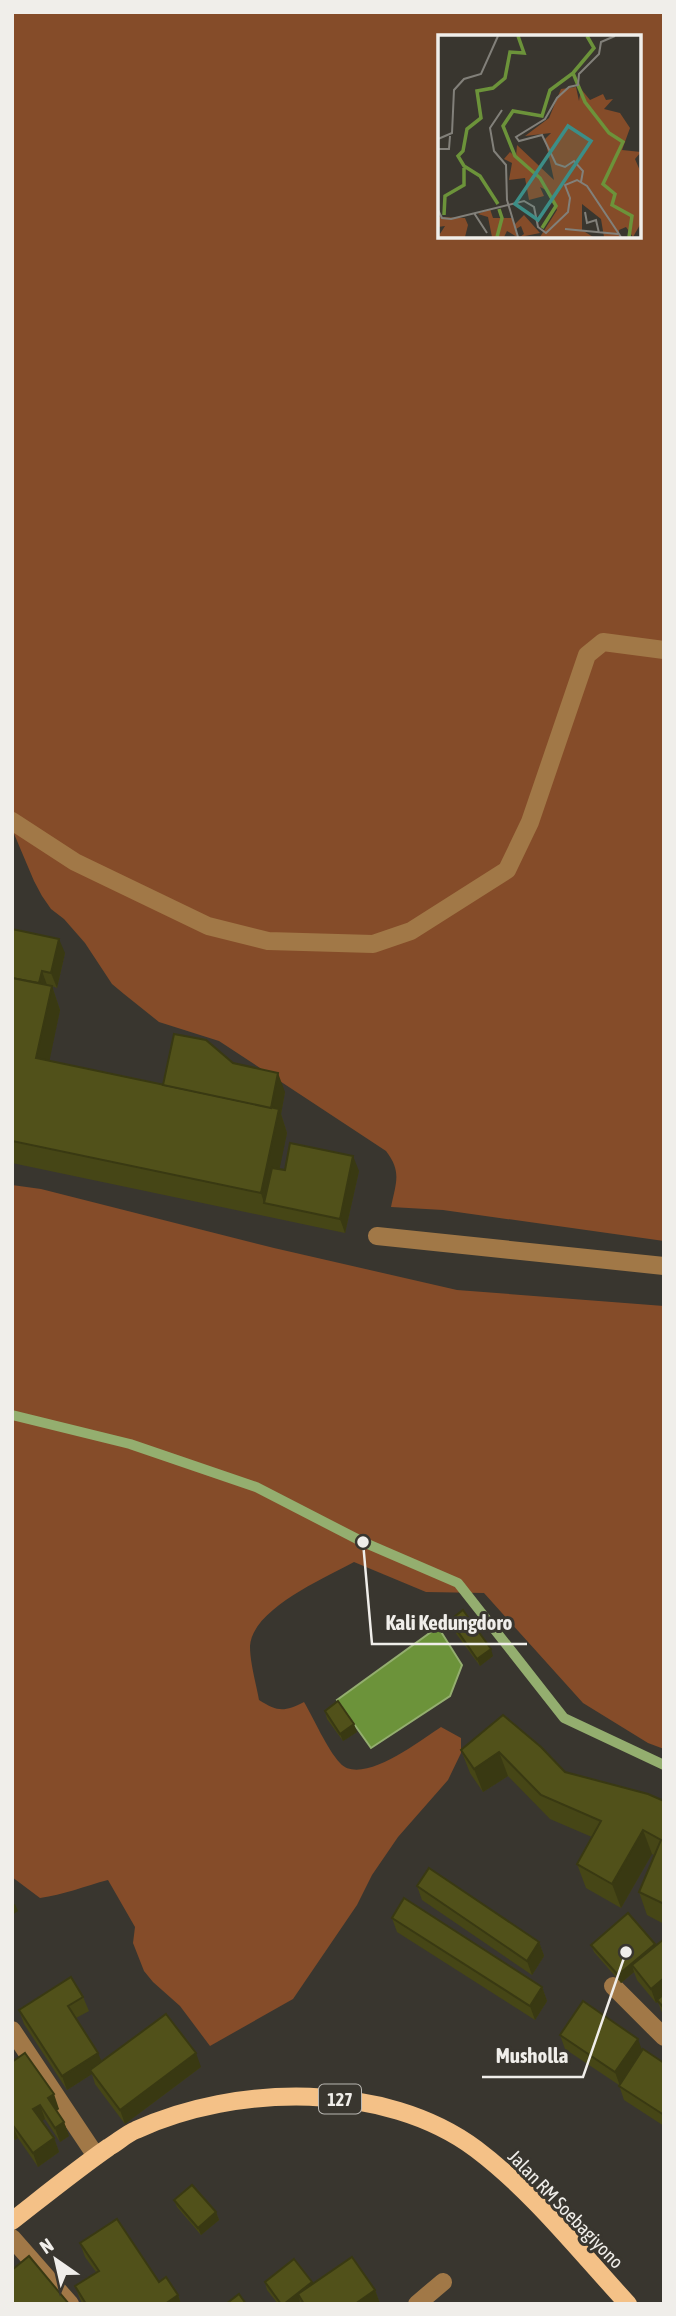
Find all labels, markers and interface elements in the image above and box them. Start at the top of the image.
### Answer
inset map [438,35,641,238]
callout: Kali Kedungdoro [372,1602,527,1644]
text: Kali Kedungdoro [386,1610,513,1634]
callout: Musholla [482,2035,583,2077]
text: Musholla [496,2043,569,2067]
road number: 127 [319,2084,361,2113]
street label: Jalan RM Soebagiyono [504,2145,628,2273]
north arrow [21,2225,91,2295]
text: N [36,2234,57,2258]

